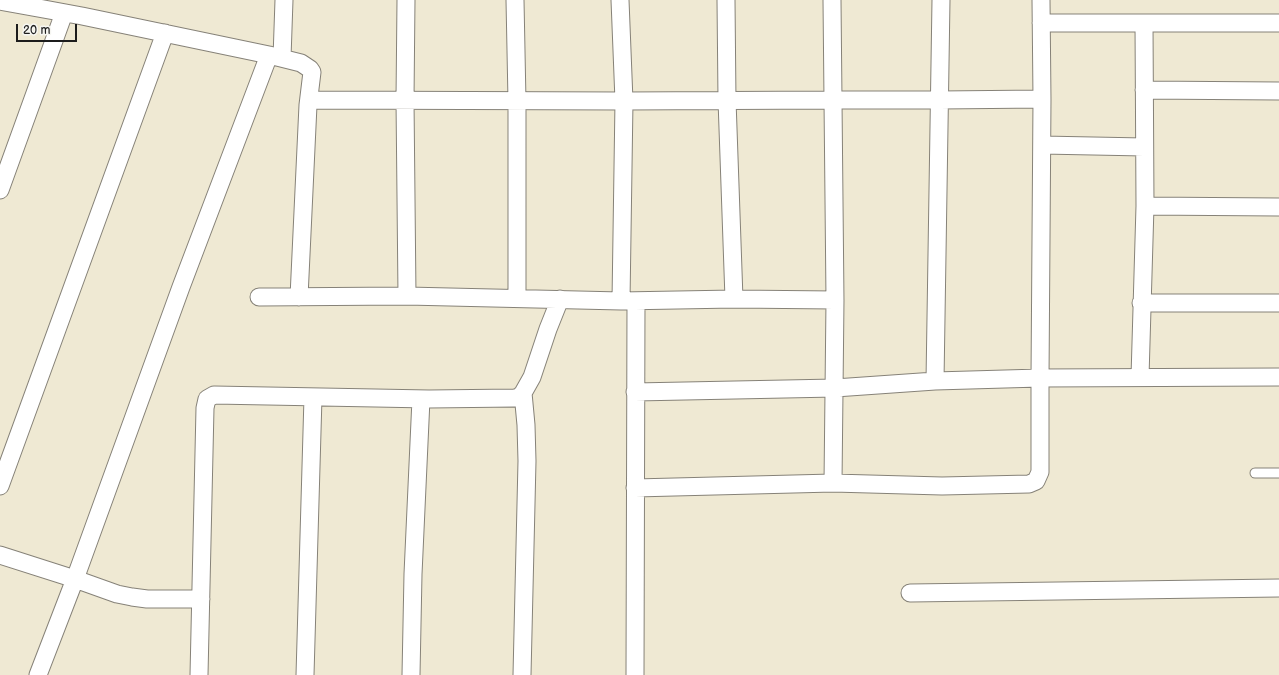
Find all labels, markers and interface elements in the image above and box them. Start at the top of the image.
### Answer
scale bar [18,16,79,42]
text: 20 m [23,23,50,38]

